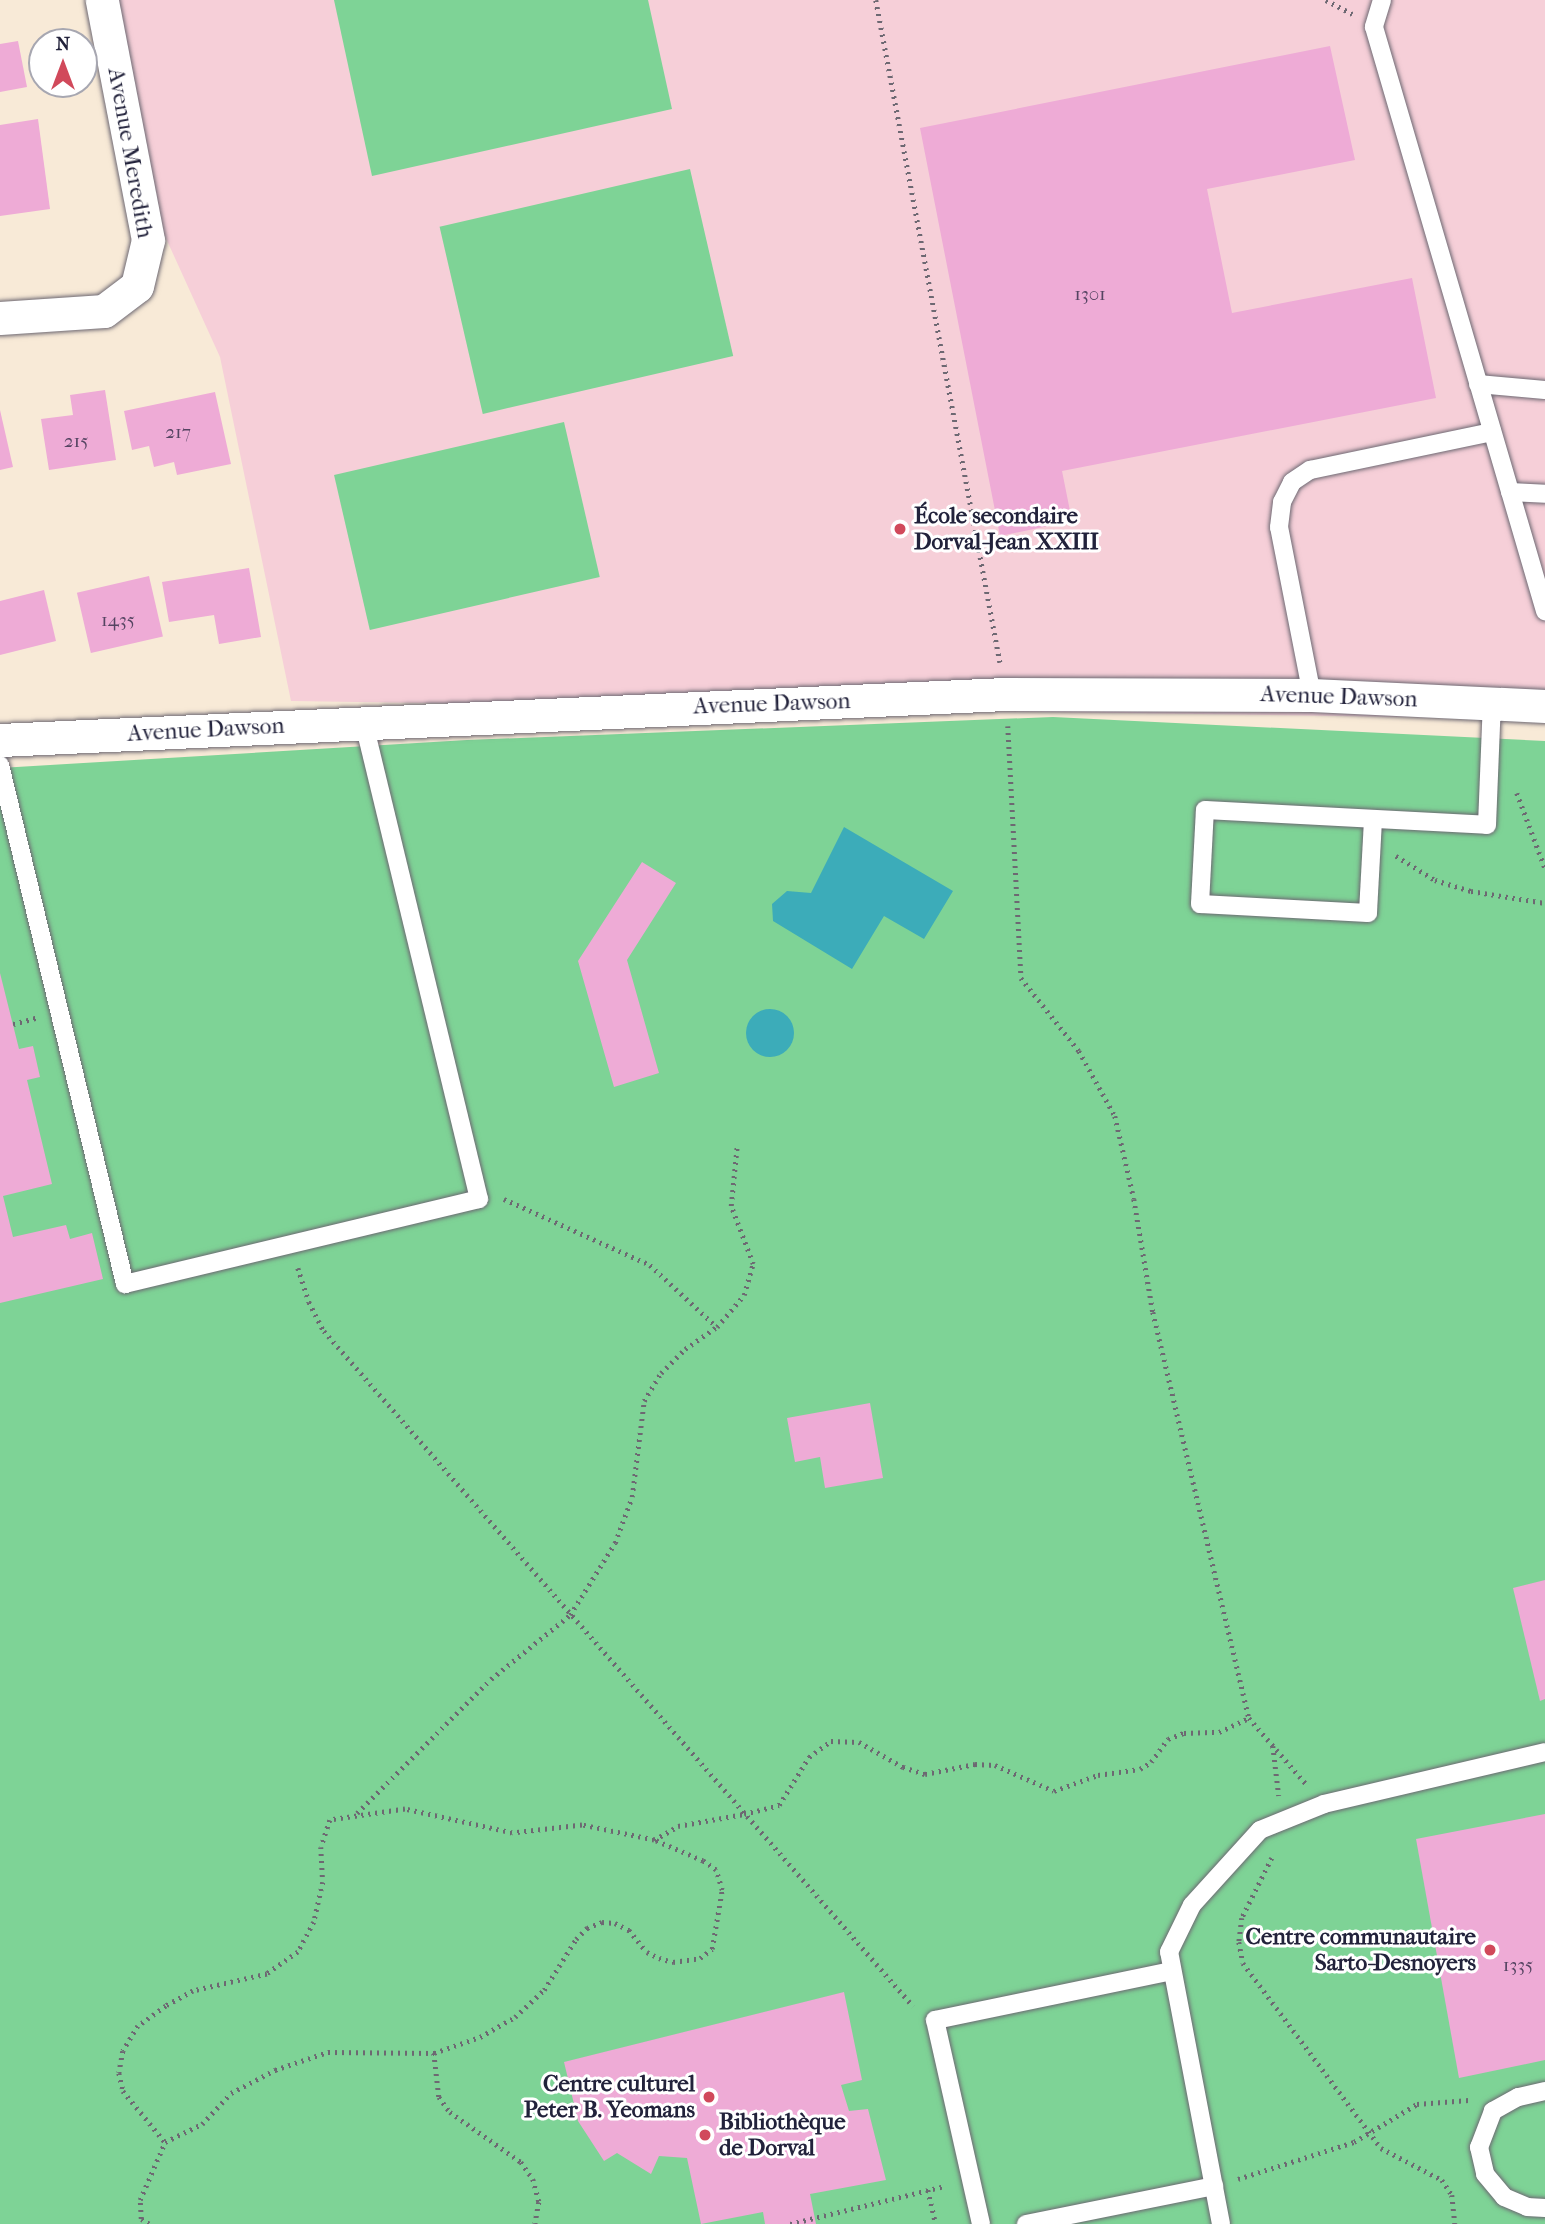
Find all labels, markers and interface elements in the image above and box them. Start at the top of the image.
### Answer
north arrow [28,28,98,98]
text: N [56,33,70,55]
street label: Avenue Meredith [101,66,159,240]
house number: 1301 [1074,284,1106,306]
house number: 217 [165,422,191,444]
house number: 215 [64,431,88,453]
place label: École secondaire Dorval-Jean XXIII [914,502,1099,556]
marker: École secondaire Dorval-Jean XXIII [892,521,908,537]
house number: 1435 [101,610,135,632]
street label: Avenue Dawson [1260,680,1418,714]
street label: Avenue Dawson [693,687,851,721]
street label: Avenue Dawson [127,712,285,748]
place label: Centre communautaire Sarto-Desnoyers [1246,1923,1476,1977]
marker: Centre communautaire Sarto-Desnoyers [1482,1942,1498,1958]
house number: 1335 [1503,1955,1533,1977]
place label: Centre culturel Peter B. Yeomans [524,2070,695,2124]
marker: Centre culturel Peter B. Yeomans [701,2089,717,2105]
place label: Bibliothèque de Dorval [719,2108,846,2162]
marker: Bibliothèque de Dorval [697,2127,713,2143]

